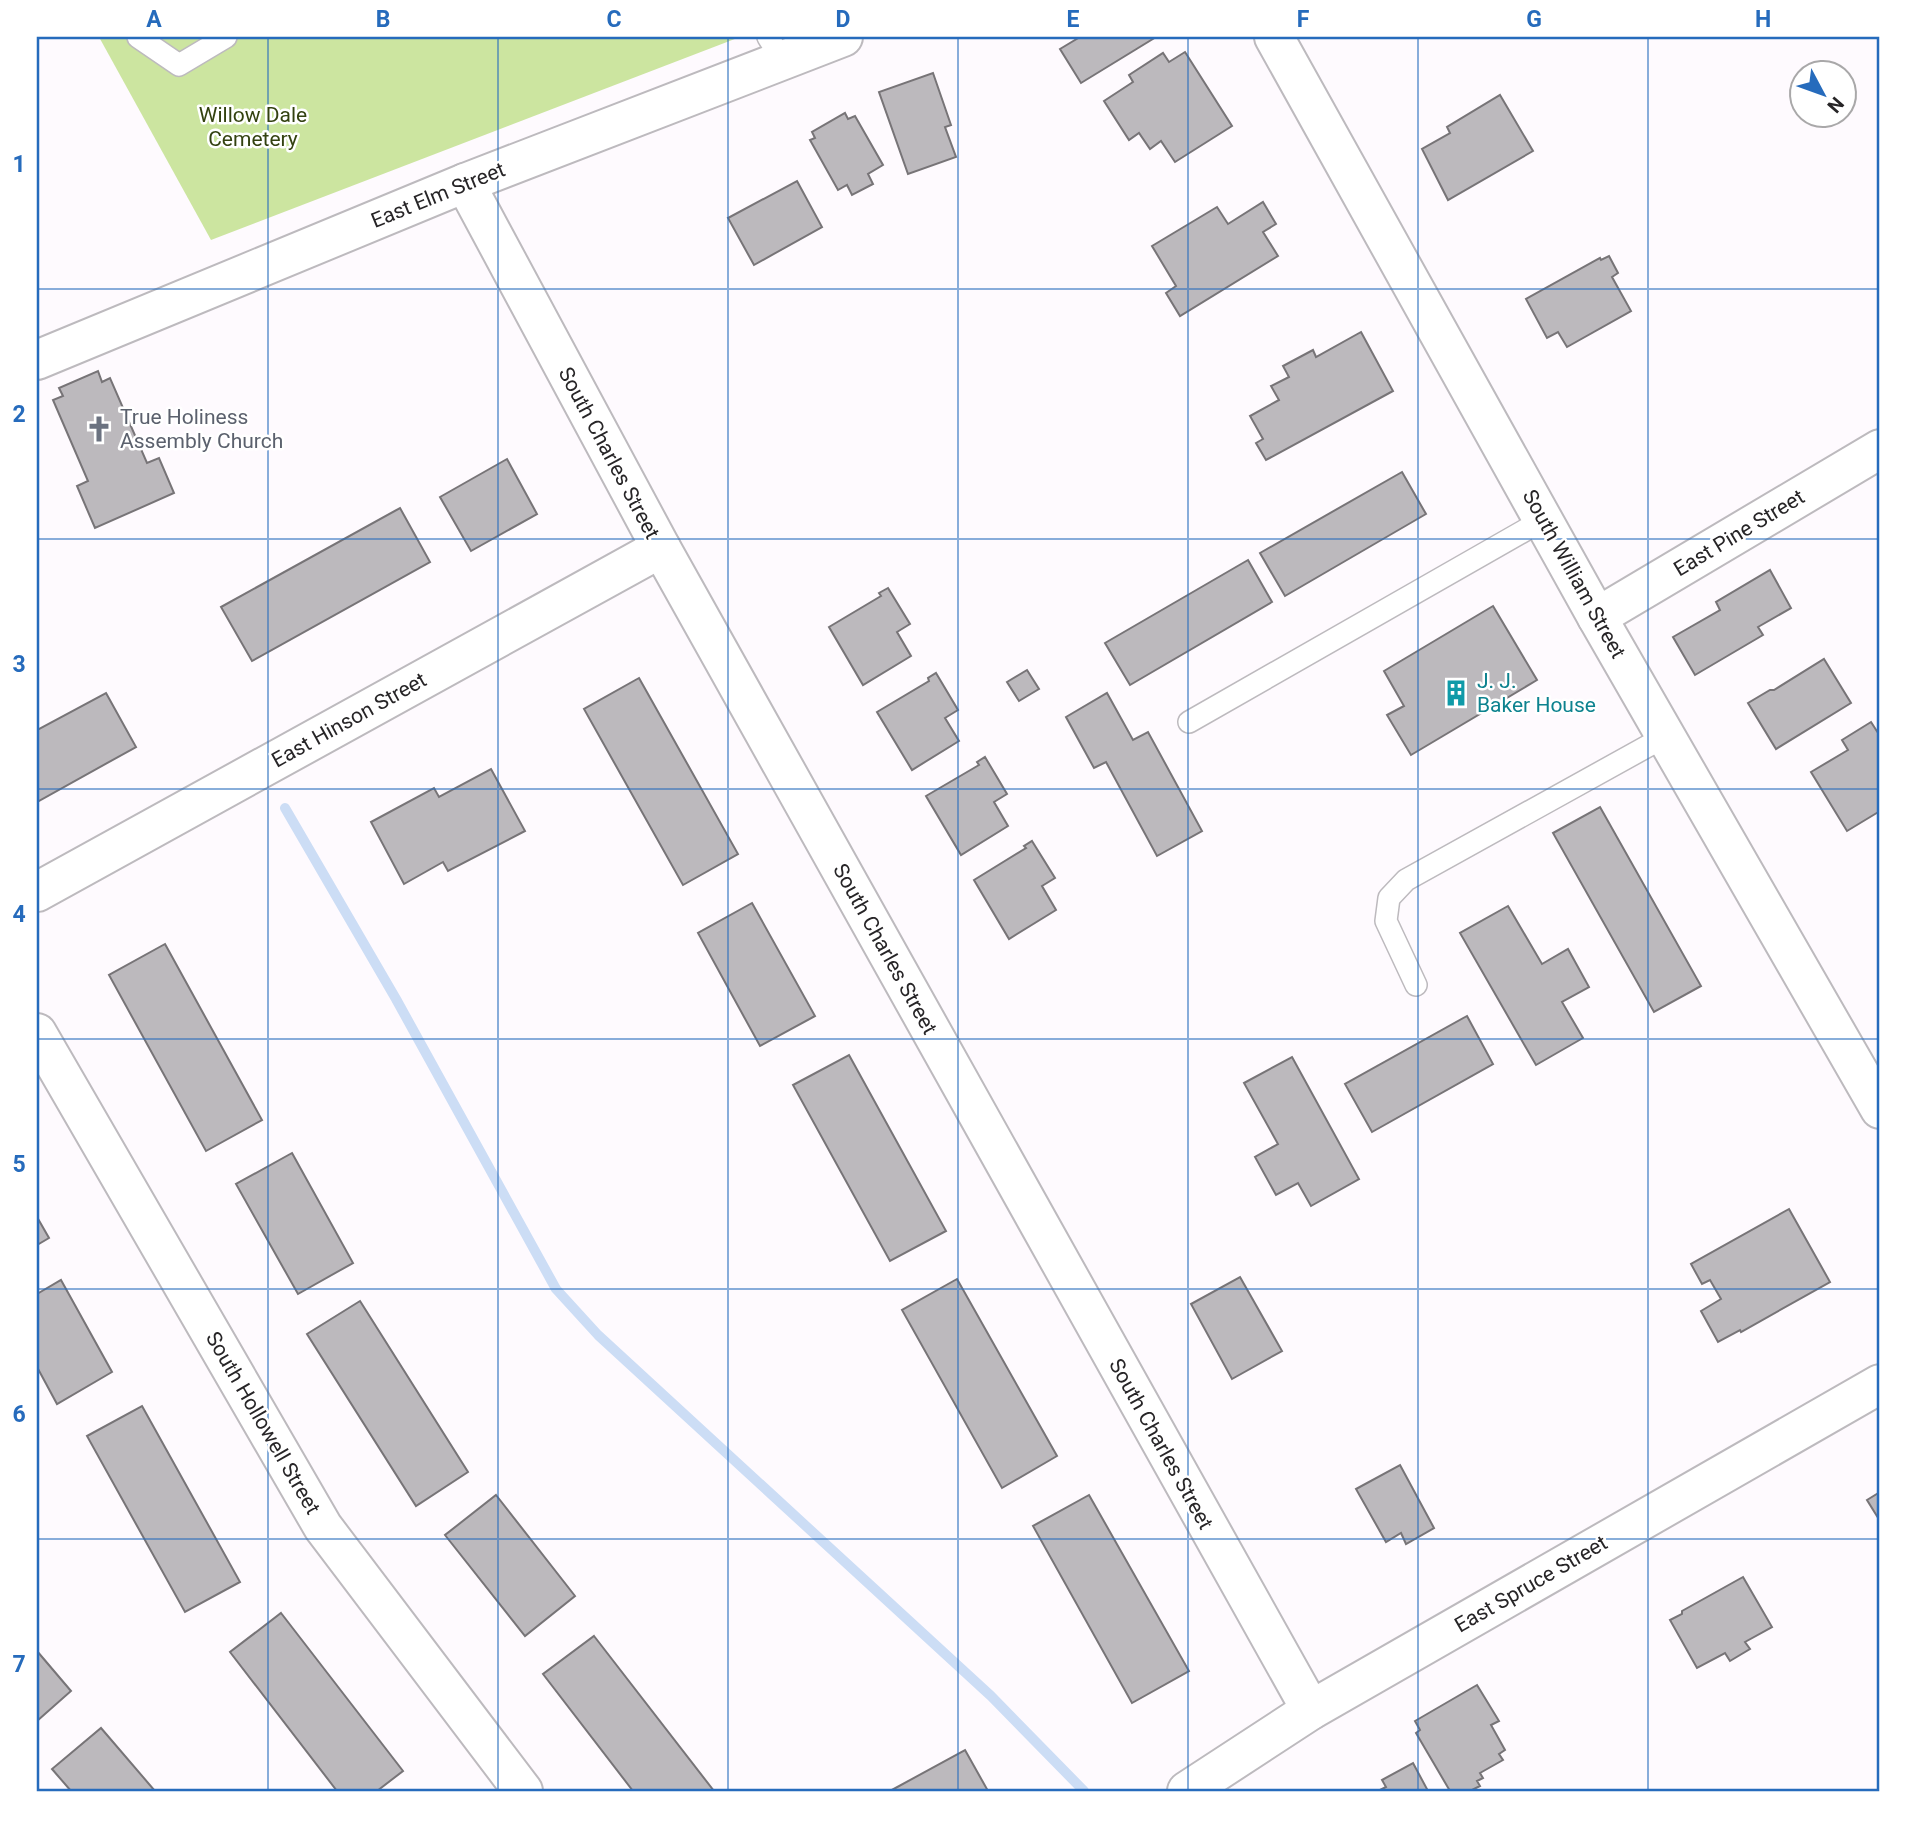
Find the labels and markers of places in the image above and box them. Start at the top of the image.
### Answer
place label: True Holiness Assembly Church [120,405,283,453]
church icon: True Holiness Assembly Church [84,414,114,444]
place label: J. J. Baker House [1477,669,1596,717]
building icon: J. J. Baker House [1441,678,1471,708]

